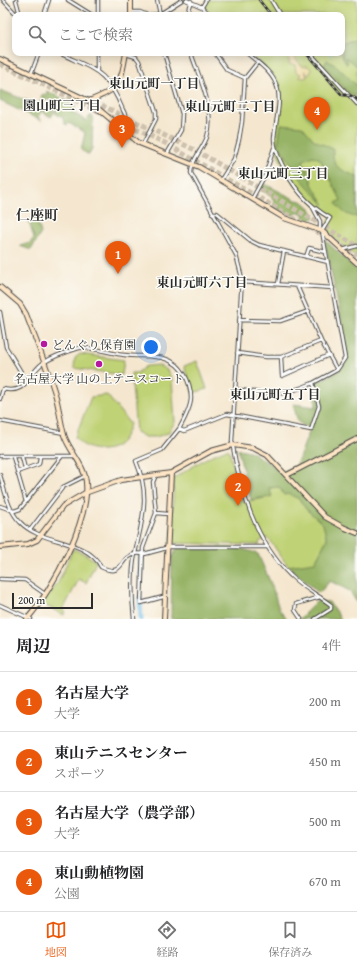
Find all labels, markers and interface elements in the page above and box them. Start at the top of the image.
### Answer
search box [12,12,345,56]
icon: search [26,23,48,45]
text: ここで検索 [58,24,133,45]
district label: 東山元町一丁目 [108,74,200,93]
district label: 園山町三丁目 [23,96,101,115]
district label: 東山元町二丁目 [184,97,276,116]
pin: 4 [304,97,330,130]
pin: 3 [109,115,135,148]
district label: 東山元町三丁目 [237,164,329,183]
district label: 仁座町 [16,205,59,225]
pin: 1 [105,241,131,274]
district label: 東山元町六丁目 [156,273,248,292]
place label: どんぐり保育園 [52,336,136,353]
your location [141,337,161,357]
marker: どんぐり保育園 [39,339,49,349]
marker: 名古屋大学 山の上テニスコート [94,359,104,369]
place label: 名古屋大学 山の上テニスコート [14,370,184,387]
district label: 東山元町五丁目 [229,385,321,404]
pin: 2 [225,473,251,506]
scale bar [12,591,93,610]
text: 200 m [18,592,45,608]
text: 周辺 [16,633,50,658]
text: 4件 [322,636,341,655]
text: 名古屋大学 [54,682,129,703]
text: 1 [26,692,32,711]
text: 200 m [309,692,341,711]
text: 大学 [54,704,80,723]
text: 東山テニスセンター [54,742,188,763]
text: 2 [26,752,32,771]
text: 450 m [309,752,341,771]
text: スポーツ [54,764,105,783]
text: 名古屋大学（農学部） [54,802,204,823]
text: 3 [26,812,32,831]
text: 500 m [309,812,341,831]
text: 大学 [54,824,80,843]
text: 東山動植物園 [54,862,144,883]
text: 4 [26,872,32,891]
text: 670 m [309,872,341,891]
text: 公園 [54,884,80,903]
tab: 地図 [45,919,67,960]
tab: 経路 [156,919,178,960]
tab: 保存済み [268,919,312,960]

